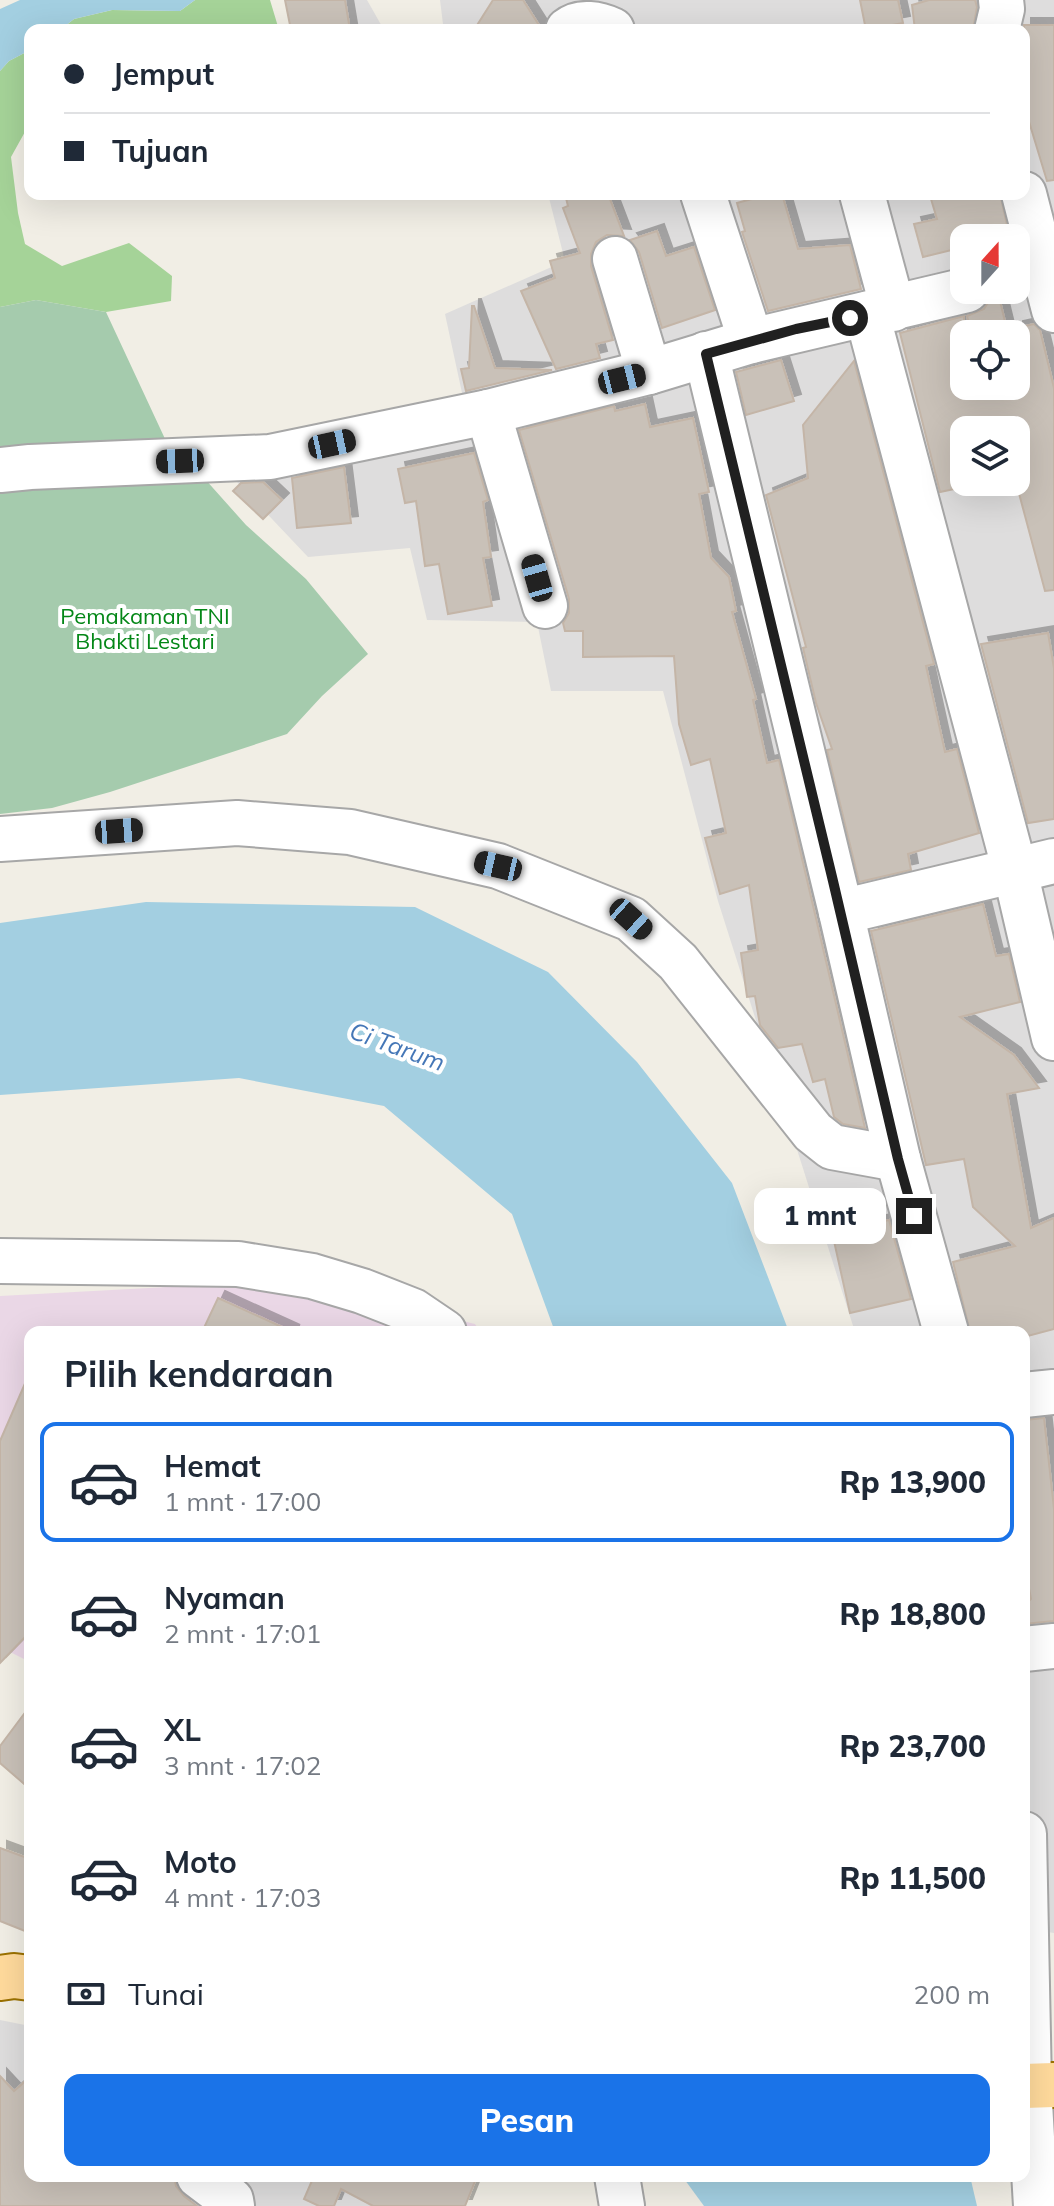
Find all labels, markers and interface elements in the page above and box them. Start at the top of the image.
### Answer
text: Jemput [112,55,214,93]
text: Tujuan [112,132,209,170]
north arrow [950,224,1030,304]
map controls [950,224,1030,496]
route start [832,300,868,336]
button: locate [950,320,1030,400]
car [596,362,648,396]
button: layers [950,416,1030,496]
car [306,427,358,461]
car [156,448,204,474]
car [519,552,555,604]
park label: Pemakaman TNI Bhakti Lestari [60,602,230,655]
car [94,817,144,845]
car [472,849,524,883]
car [605,894,657,944]
water label: Ci Tarum [346,1015,449,1077]
callout: 1 mnt [754,1188,886,1244]
route end [896,1198,932,1234]
text: 1 mnt [784,1199,856,1232]
text: Pilih kendaraan [64,1351,334,1396]
icon: car [68,1446,140,1518]
text: Hemat [164,1447,261,1485]
text: Rp 13,900 [840,1463,986,1501]
text: 1 mnt · 17:00 [164,1485,321,1518]
icon: car [68,1578,140,1650]
text: Nyaman [164,1579,285,1617]
text: Rp 18,800 [840,1595,986,1633]
text: 2 mnt · 17:01 [164,1617,321,1650]
icon: car [68,1710,140,1782]
text: XL [164,1711,201,1749]
text: Rp 23,700 [840,1727,986,1765]
text: 3 mnt · 17:02 [164,1749,321,1782]
icon: car [68,1842,140,1914]
text: Moto [164,1843,237,1881]
text: Rp 11,500 [840,1859,986,1897]
text: 4 mnt · 17:03 [164,1881,321,1914]
icon: cash [64,1972,108,2016]
text: Tunai [128,1975,204,2013]
text: 200 m [914,1978,990,2011]
button: Pesan [64,2074,990,2166]

